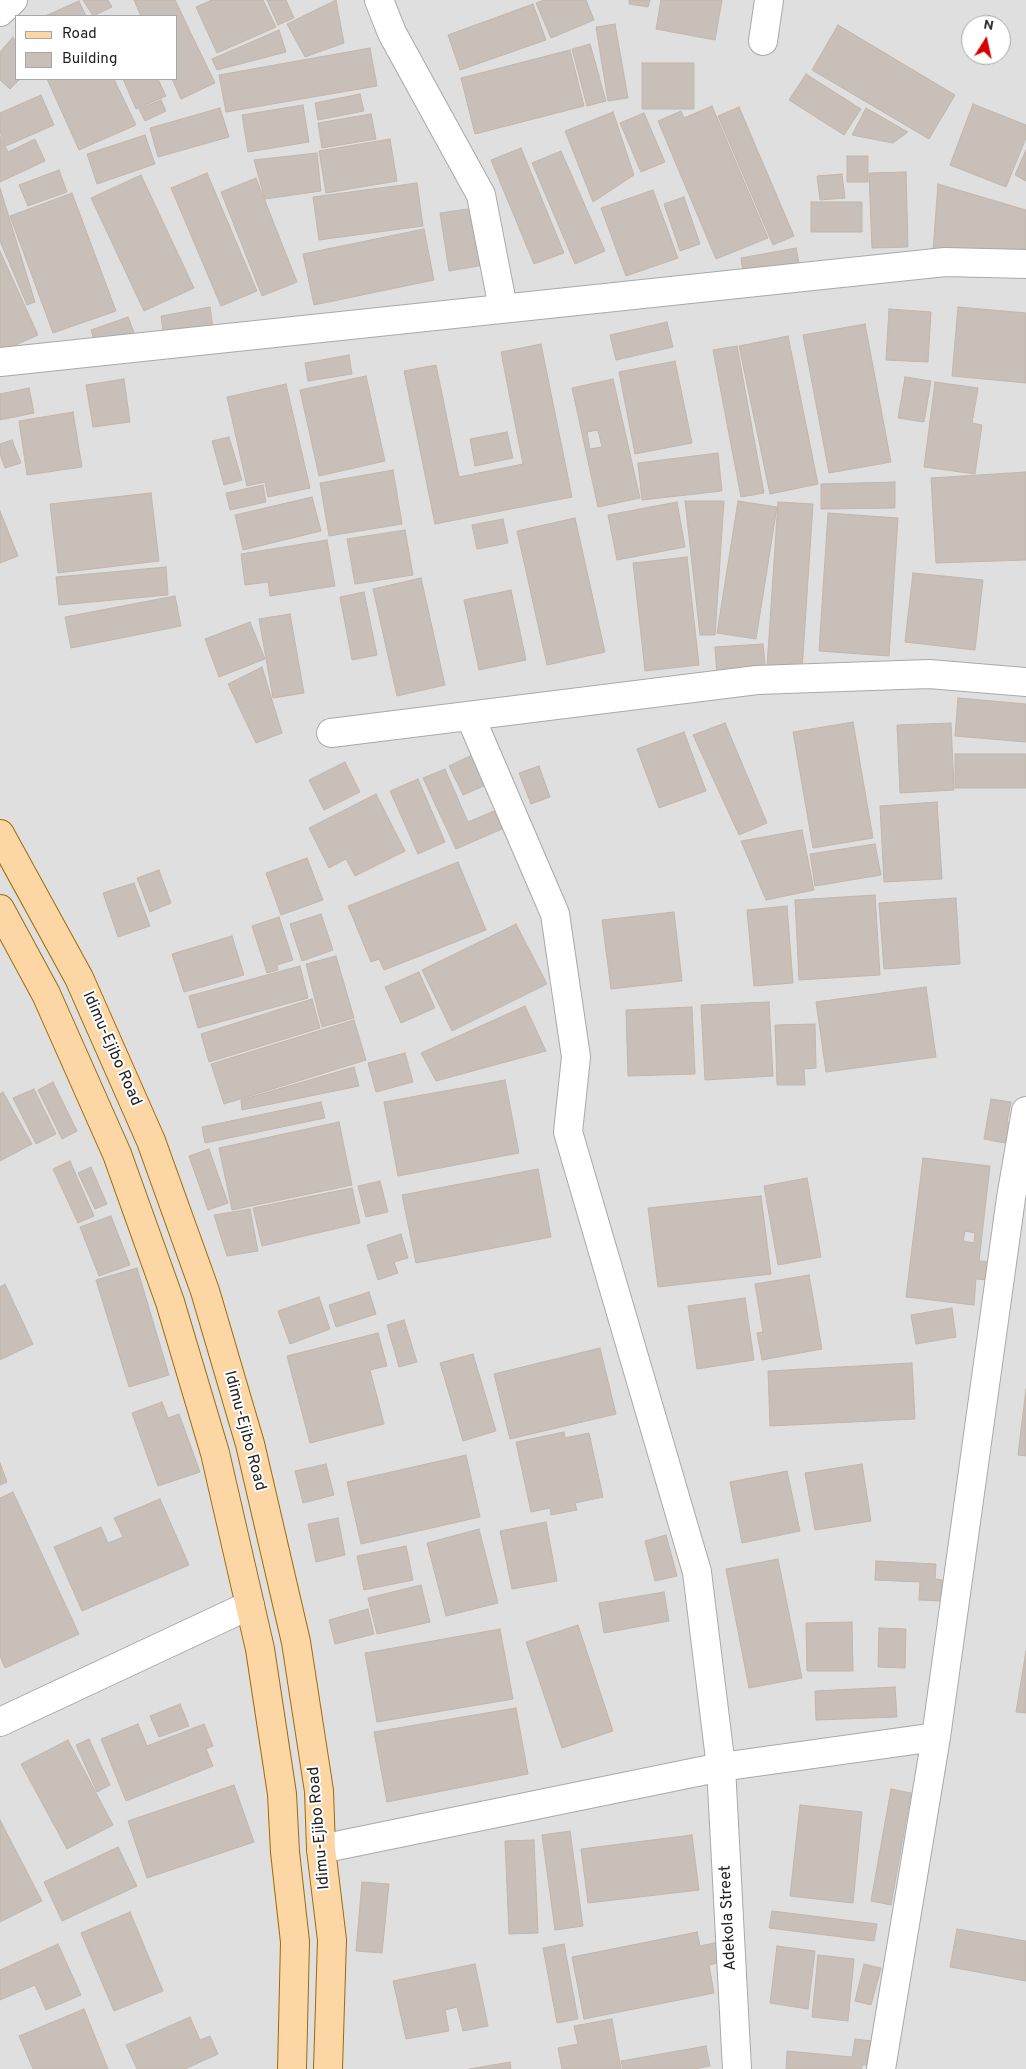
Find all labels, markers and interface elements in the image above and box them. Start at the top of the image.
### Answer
legend [15,15,178,80]
north arrow [961,15,1011,65]
text: N [982,16,995,35]
text: Road [62,25,97,44]
text: Building [62,50,117,69]
street label: Idimu-Ejibo Road [77,989,145,1109]
street label: Idimu-Ejibo Road [219,1369,269,1493]
street label: Idimu-Ejibo Road [305,1766,335,1890]
street label: Adekola Street [717,1865,741,1971]

